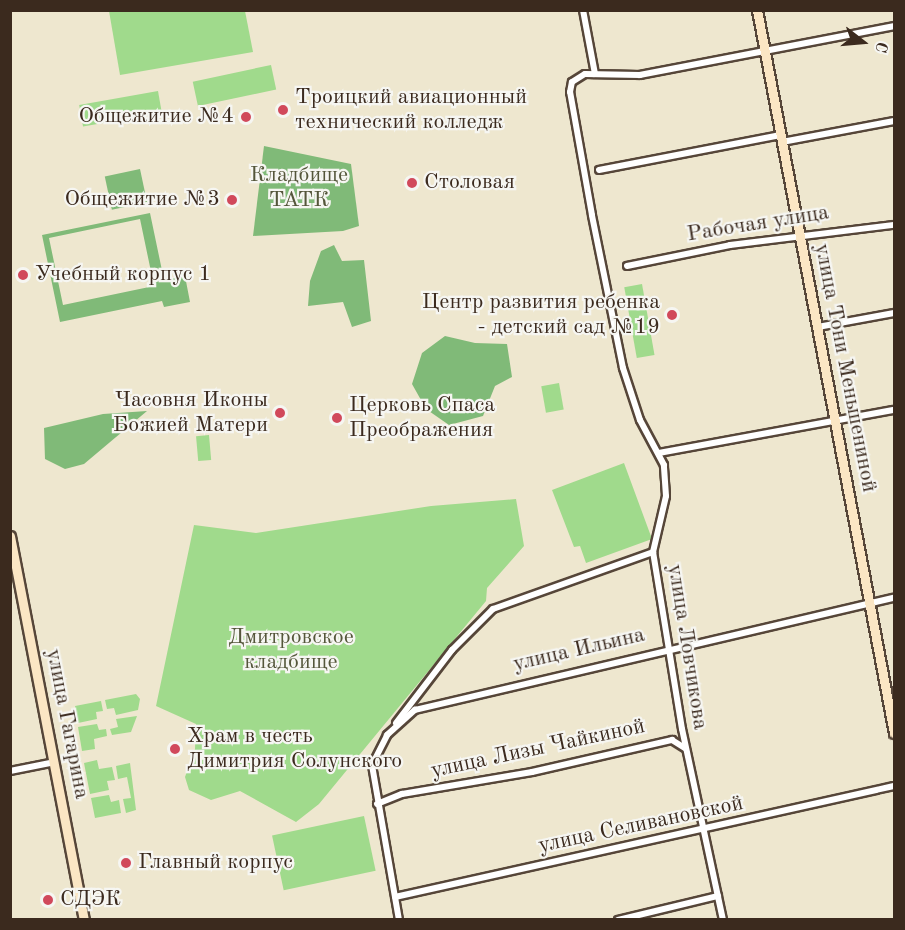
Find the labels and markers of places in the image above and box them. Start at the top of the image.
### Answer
place label: Троицкий авиационный технический колледж [295,84,527,136]
marker: Троицкий авиационный технический колледж [276,103,290,117]
place label: Общежитие №4 [78,104,234,130]
marker: Общежитие №4 [239,110,253,124]
place label: Столовая [424,170,515,196]
marker: Столовая [405,176,419,190]
place label: Общежитие №3 [64,187,220,213]
marker: Общежитие №3 [225,193,239,207]
place label: Учебный корпус 1 [35,262,211,288]
marker: Учебный корпус 1 [16,268,30,282]
place label: Центр развития ребенка - детский сад №19 [422,289,660,340]
marker: Центр развития ребенка - детский сад №19 [665,308,679,322]
place label: Часовня Иконы Божией Матери [113,387,268,439]
place label: Церковь Спаса Преображения [349,392,495,444]
marker: Часовня Иконы Божией Матери [273,406,287,420]
marker: Церковь Спаса Преображения [330,411,344,425]
place label: Храм в честь Димитрия Солунского [187,723,402,774]
marker: Храм в честь Димитрия Солунского [168,742,182,756]
place label: Главный корпус [138,850,293,876]
marker: Главный корпус [119,856,133,870]
place label: СДЭК [60,887,121,913]
marker: СДЭК [41,893,55,907]

